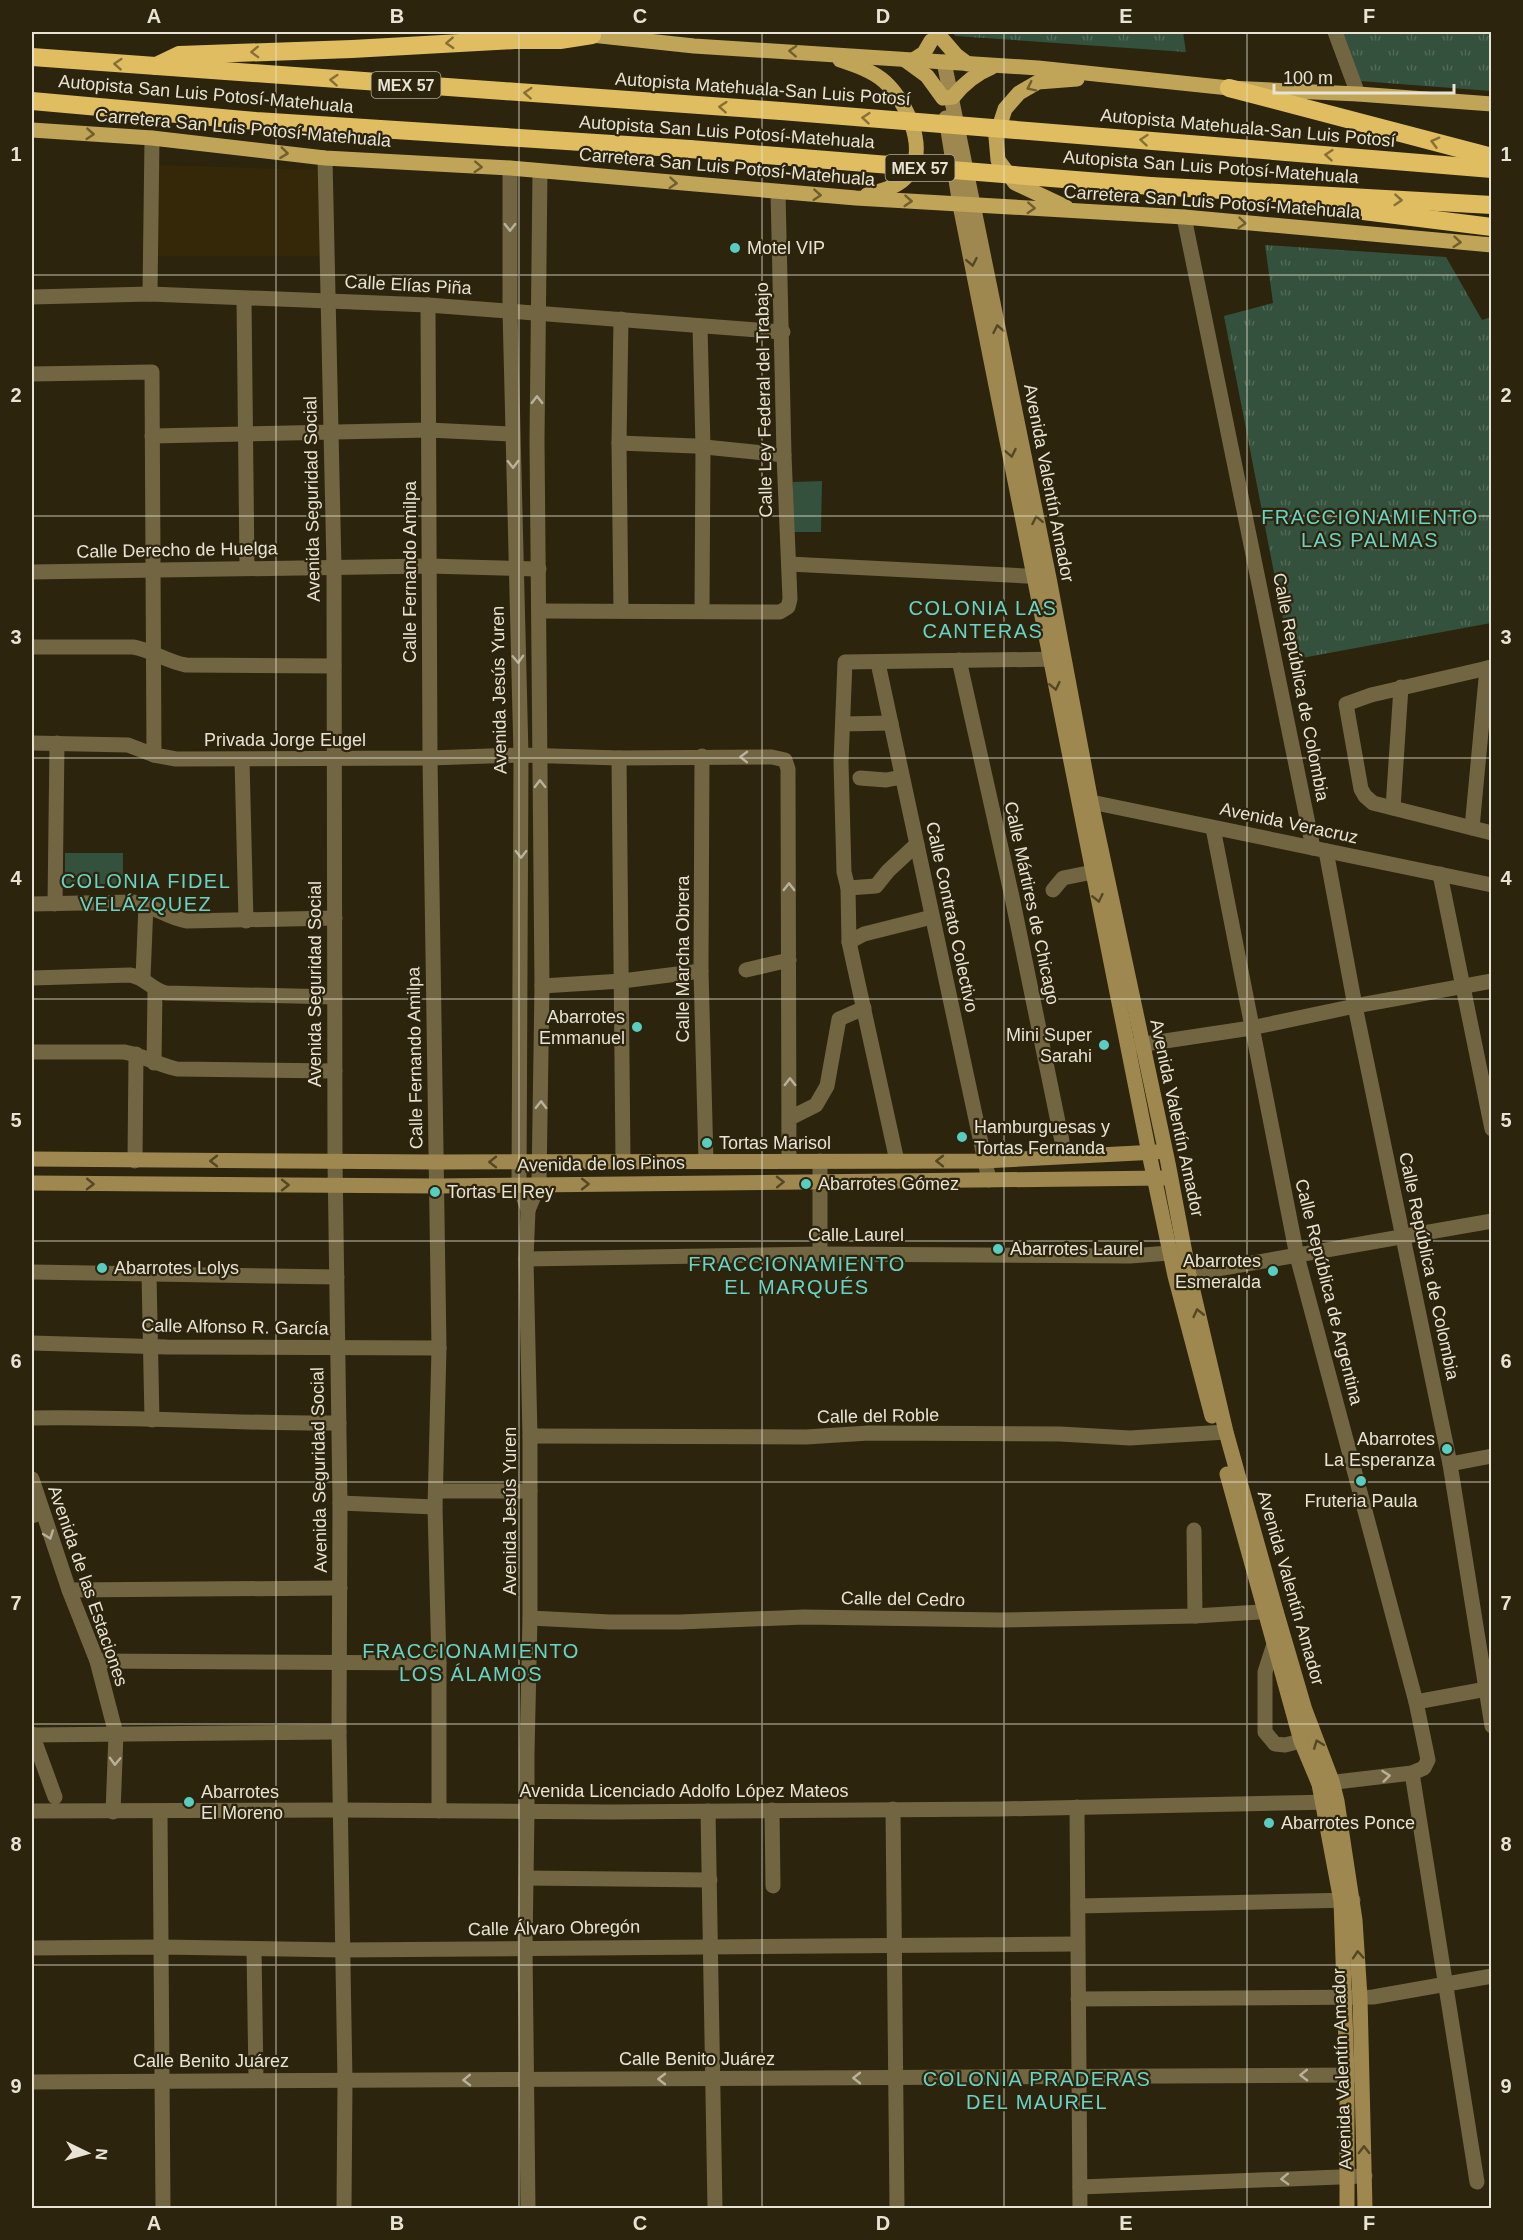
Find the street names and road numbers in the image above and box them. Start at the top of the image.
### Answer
street label: Autopista Matehuala-San Luis Potosí [615,69,911,109]
street label: Autopista San Luis Potosí-Matehuala [58,71,355,117]
road number: MEX 57 [372,72,440,98]
street label: Carretera San Luis Potosí-Matehuala [94,105,393,151]
street label: Autopista Matehuala-San Luis Potosí [1100,105,1396,151]
street label: Autopista San Luis Potosí-Matehuala [579,112,876,152]
street label: Carretera San Luis Potosí-Matehuala [578,144,877,190]
street label: Autopista San Luis Potosí-Matehuala [1063,147,1360,187]
road number: MEX 57 [886,155,954,181]
street label: Carretera San Luis Potosí-Matehuala [1063,182,1362,222]
street label: Calle Elías Piña [344,272,473,298]
street label: Calle Ley Federal del Trabajo [752,282,776,518]
street label: Avenida Valentín Amador [1020,382,1078,584]
street label: Avenida Seguridad Social [300,396,324,602]
street label: Calle Fernando Amilpa [400,480,420,663]
street label: Calle Derecho de Huelga [76,538,279,562]
street label: Calle República de Colombia [1269,571,1333,804]
street label: Avenida Jesús Yuren [488,606,510,774]
street label: Privada Jorge Eugel [204,730,366,750]
street label: Avenida Veracruz [1218,799,1360,847]
street label: Calle Mártires de Chicago [1001,800,1063,1006]
street label: Calle Contrato Colectivo [922,820,982,1014]
street label: Calle Marcha Obrera [673,874,693,1043]
street label: Avenida Seguridad Social [305,881,325,1087]
street label: Calle Fernando Amilpa [403,966,427,1149]
street label: Avenida Valentín Amador [1146,1017,1208,1219]
street label: Calle República de Colombia [1395,1150,1463,1383]
street label: Avenida de los Pinos [517,1153,685,1175]
street label: Calle República de Argentina [1291,1177,1367,1408]
street label: Calle Laurel [808,1225,904,1245]
street label: Calle Alfonso R. García [141,1315,330,1339]
street label: Avenida Seguridad Social [307,1367,331,1573]
street label: Calle del Roble [817,1405,939,1427]
street label: Avenida Jesús Yuren [500,1427,520,1595]
street label: Avenida de las Estaciones [44,1483,132,1689]
street label: Avenida Valentín Amador [1254,1488,1328,1688]
street label: Calle del Cedro [841,1588,965,1610]
street label: Avenida Licenciado Adolfo López Mateos [520,1781,848,1801]
street label: Calle Álvaro Obregón [468,1916,640,1940]
street label: Avenida Valentín Amador [1328,1968,1356,2170]
street label: Calle Benito Juárez [619,2049,775,2069]
street label: Calle Benito Juárez [133,2051,289,2071]

